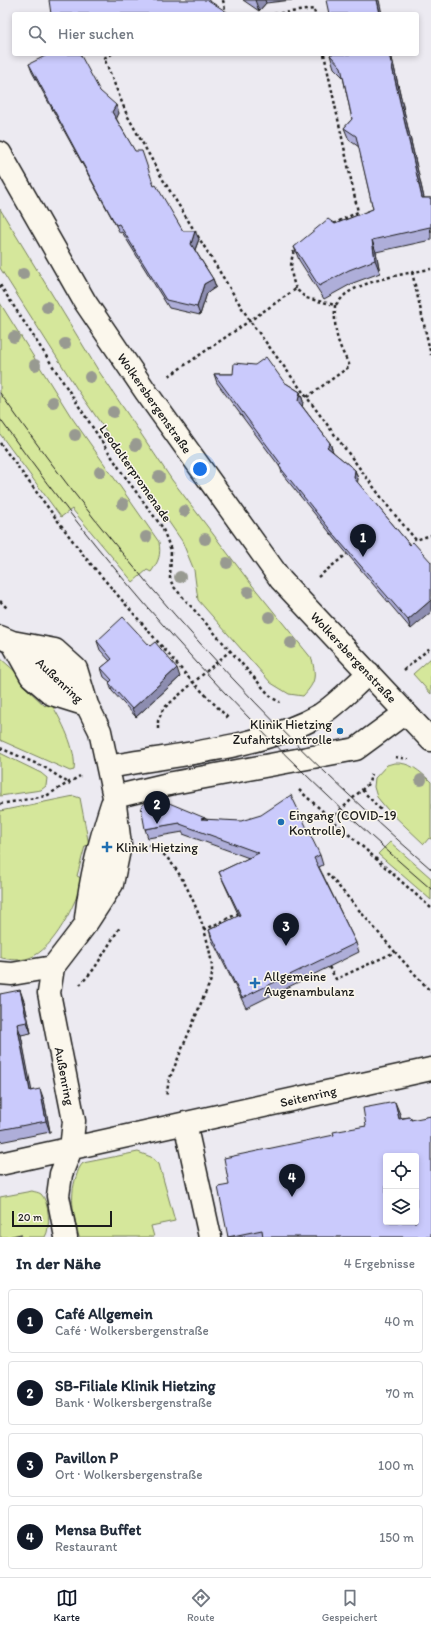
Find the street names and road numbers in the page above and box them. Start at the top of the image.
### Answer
street label: Wolkersbergenstraße [114,350,195,456]
street label: Leodolterpromenade [96,422,175,525]
street label: Wolkersbergenstraße [308,609,400,706]
street label: Außenring [33,655,87,706]
street label: Außenring [52,1046,78,1107]
street label: Seitenring [278,1083,338,1110]

